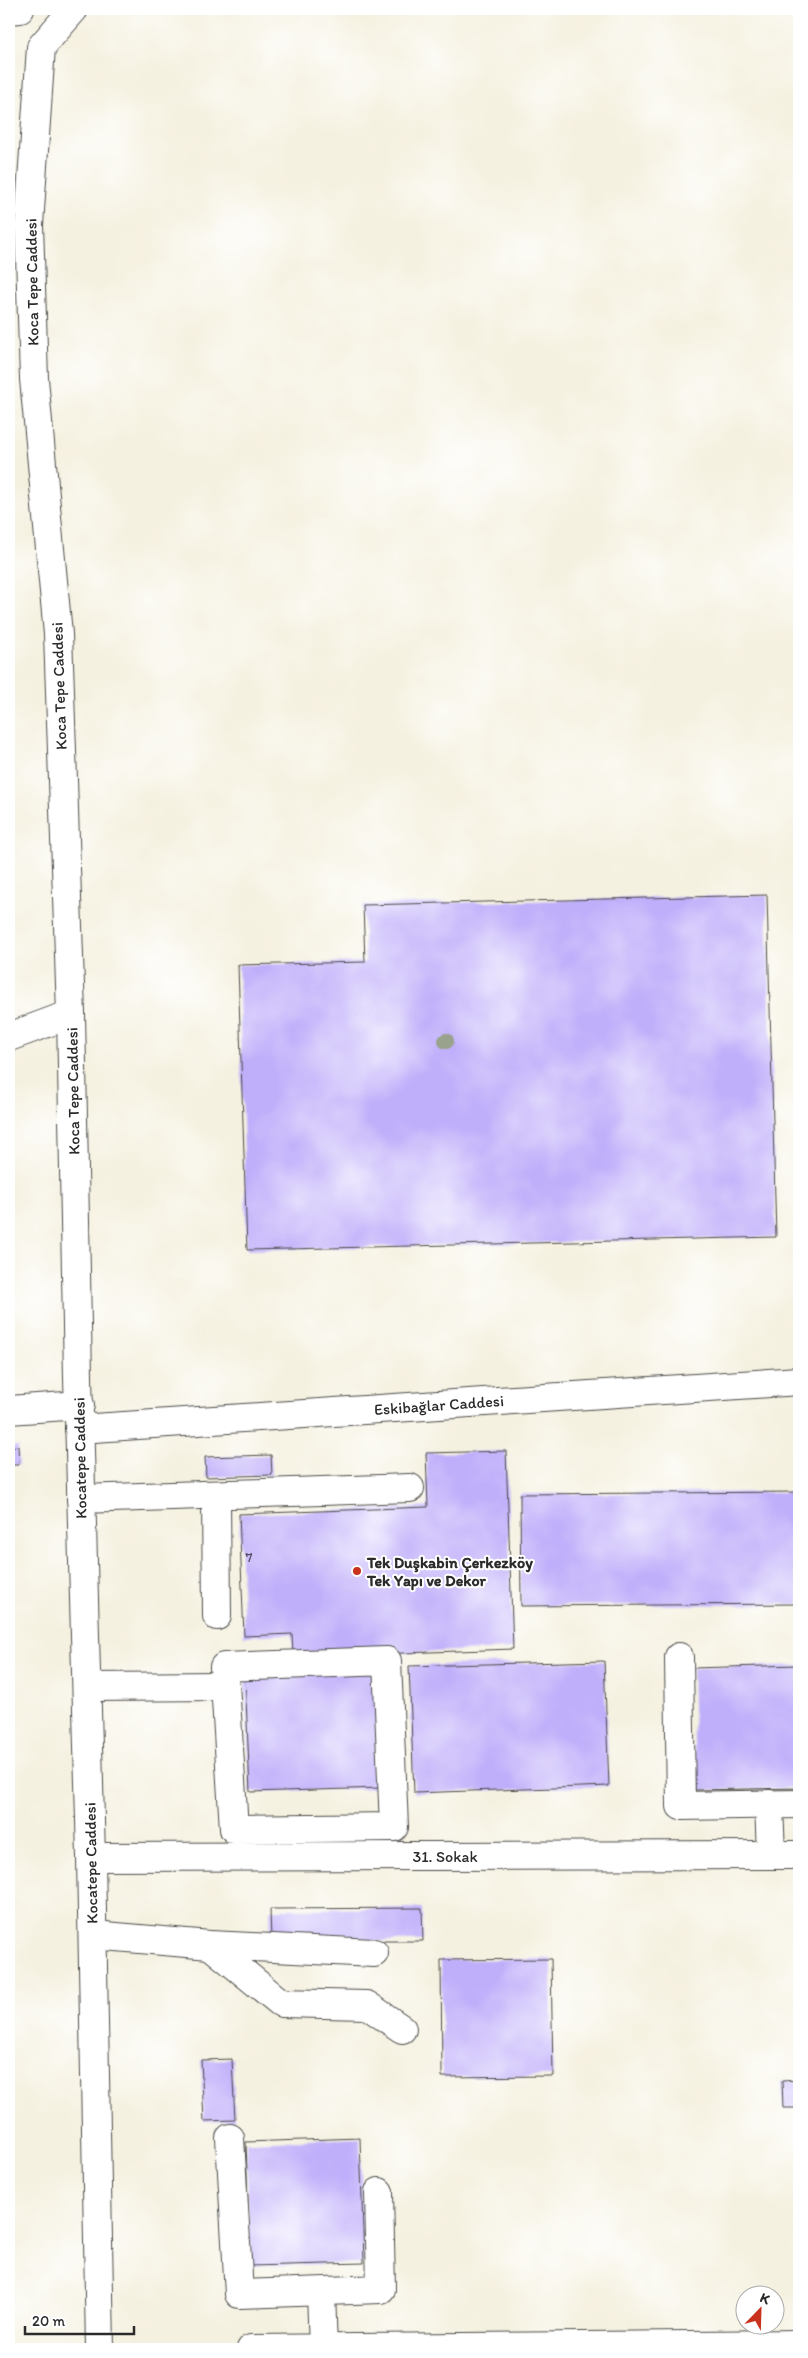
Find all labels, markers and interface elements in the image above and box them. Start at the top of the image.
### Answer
street label: Koca Tepe Caddesi [21,218,43,346]
street label: Koca Tepe Caddesi [47,622,71,750]
street label: Koca Tepe Caddesi [62,1027,84,1155]
street label: Eskibağlar Caddesi [373,1391,505,1419]
street label: Kocatepe Caddesi [69,1397,91,1519]
house number: 7 [246,1549,253,1566]
place label: Tek Duşkabin Çerkezköy Tek Yapı ve Dekor [366,1553,533,1591]
marker: Tek Duşkabin Çerkezköy Tek Yapı ve Dekor [351,1565,363,1577]
street label: Kocatepe Caddesi [80,1802,102,1924]
street label: 31. Sokak [412,1847,478,1866]
north arrow [736,2286,786,2336]
text: K [757,2289,773,2308]
scale bar [25,2303,134,2335]
text: 20 m [32,2312,66,2330]

